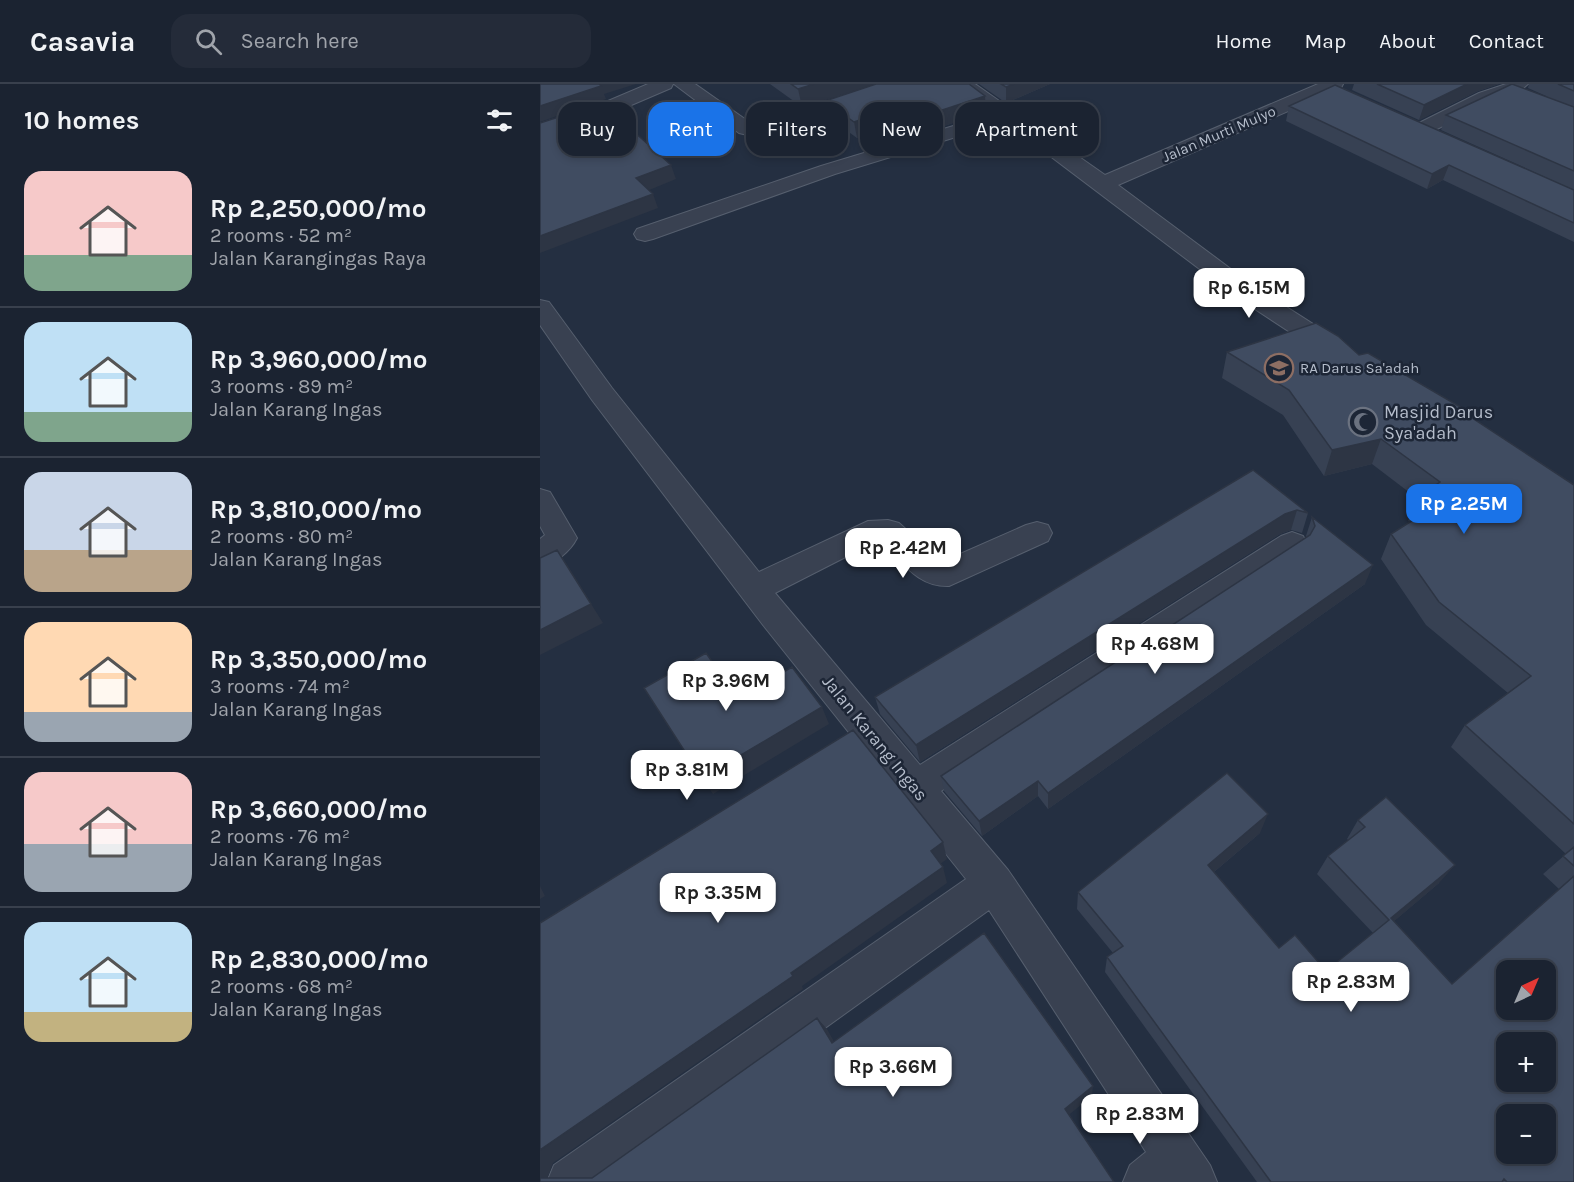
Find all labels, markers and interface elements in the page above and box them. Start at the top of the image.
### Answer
search box [171,14,591,68]
text: Casavia [30,25,135,58]
icon: search [192,25,225,58]
text: Search here [240,28,359,54]
text: Home [1216,29,1272,53]
text: Map [1305,29,1346,53]
text: About [1379,29,1436,53]
text: Contact [1469,29,1544,53]
chip: Buy [558,102,636,156]
chip: Rent [648,102,734,156]
chip: Filters [746,102,848,156]
chip: New [860,102,943,156]
chip: Apartment [955,102,1099,156]
street label: Jalan Murti Mulyo [1160,102,1278,166]
icon: filters [483,104,516,137]
text: 10 homes [24,105,139,136]
text: Rp 2,250,000/mo [210,193,426,224]
icon: home [72,195,144,267]
text: 2 rooms · 52 m² [210,224,352,247]
text: Jalan Karangingas Raya [210,247,426,270]
pin: Rp 6.15M [1187,268,1311,319]
text: Rp 6.15M [1208,276,1290,299]
text: Rp 3,960,000/mo [210,344,428,375]
icon: home [72,346,144,418]
school or university icon: RA Darus Sa'adah [1263,352,1295,384]
place label: RA Darus Sa'adah [1300,359,1419,377]
text: 3 rooms · 89 m² [210,375,353,398]
text: Jalan Karang Ingas [210,398,383,421]
place label: Masjid Darus Sya'adah [1384,401,1493,444]
mosque icon: Masjid Darus Sya'adah [1347,406,1379,438]
pin: Rp 2.25M [1402,484,1526,535]
text: Rp 2.25M [1420,492,1508,515]
text: Rp 3,810,000/mo [210,494,422,525]
icon: home [72,496,144,568]
text: 2 rooms · 80 m² [210,525,353,548]
pin: Rp 2.42M [841,528,965,579]
text: Rp 2.42M [859,536,947,559]
text: Jalan Karang Ingas [210,548,383,571]
pin: Rp 4.68M [1093,624,1217,675]
text: Rp 4.68M [1111,632,1199,655]
text: Rp 3,350,000/mo [210,644,427,675]
icon: home [72,646,144,718]
pin: Rp 3.96M [664,661,788,712]
text: Rp 3.96M [682,669,770,692]
street label: Jalan Karang Ingas [818,671,932,805]
text: 3 rooms · 74 m² [210,675,350,698]
text: Jalan Karang Ingas [210,698,383,721]
pin: Rp 3.81M [625,750,749,801]
text: Rp 3.81M [645,758,729,781]
text: Rp 3,660,000/mo [210,794,428,825]
icon: home [72,796,144,868]
text: 2 rooms · 76 m² [210,825,350,848]
text: Jalan Karang Ingas [210,848,383,871]
pin: Rp 3.35M [656,873,780,924]
text: Rp 3.35M [674,881,762,904]
text: Rp 2,830,000/mo [210,944,428,975]
icon: home [72,946,144,1018]
north arrow [1496,960,1556,1020]
map controls [1496,960,1556,1164]
pin: Rp 2.83M [1289,962,1413,1013]
text: Rp 2.83M [1306,970,1396,993]
text: 2 rooms · 68 m² [210,975,353,998]
text: Jalan Karang Ingas [210,998,383,1021]
button: + [1496,1032,1556,1092]
pin: Rp 3.66M [831,1047,955,1098]
text: Rp 3.66M [849,1055,937,1078]
pin: Rp 2.83M [1078,1094,1202,1145]
text: Rp 2.83M [1095,1102,1185,1125]
button: − [1496,1104,1556,1164]

